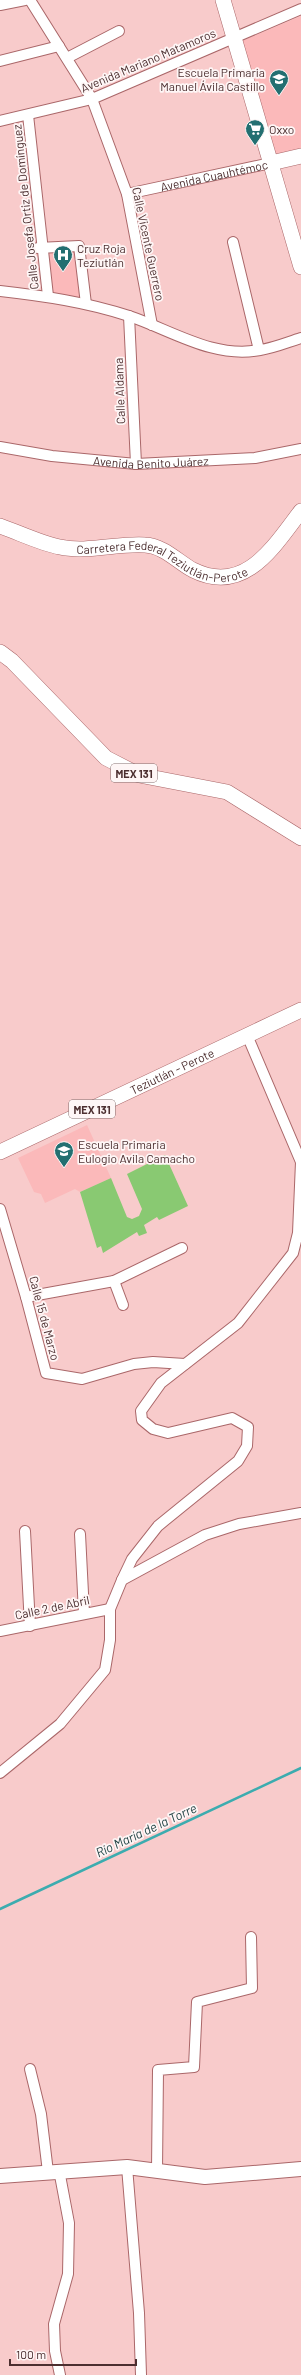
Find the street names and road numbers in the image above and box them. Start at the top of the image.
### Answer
street label: Avenida Mariano Matamoros [78,25,218,95]
street label: Calle Josefa Ortiz de Domínguez [9,124,41,290]
street label: Avenida Cuauhtémoc [159,157,269,194]
street label: Calle Vicente Guerrero [130,186,168,302]
street label: Calle Aldama [111,358,127,424]
street label: Avenida Benito Juárez [93,453,209,471]
street label: Carretera Federal Teziutlán-Perote [76,538,250,584]
road number: MEX 131 [111,764,157,782]
street label: Teziutlán - Perote [128,1045,216,1097]
road number: MEX 131 [69,1100,115,1118]
street label: Calle 15 de Marzo [27,1274,63,1362]
street label: Calle 2 de Abril [13,1592,91,1622]

